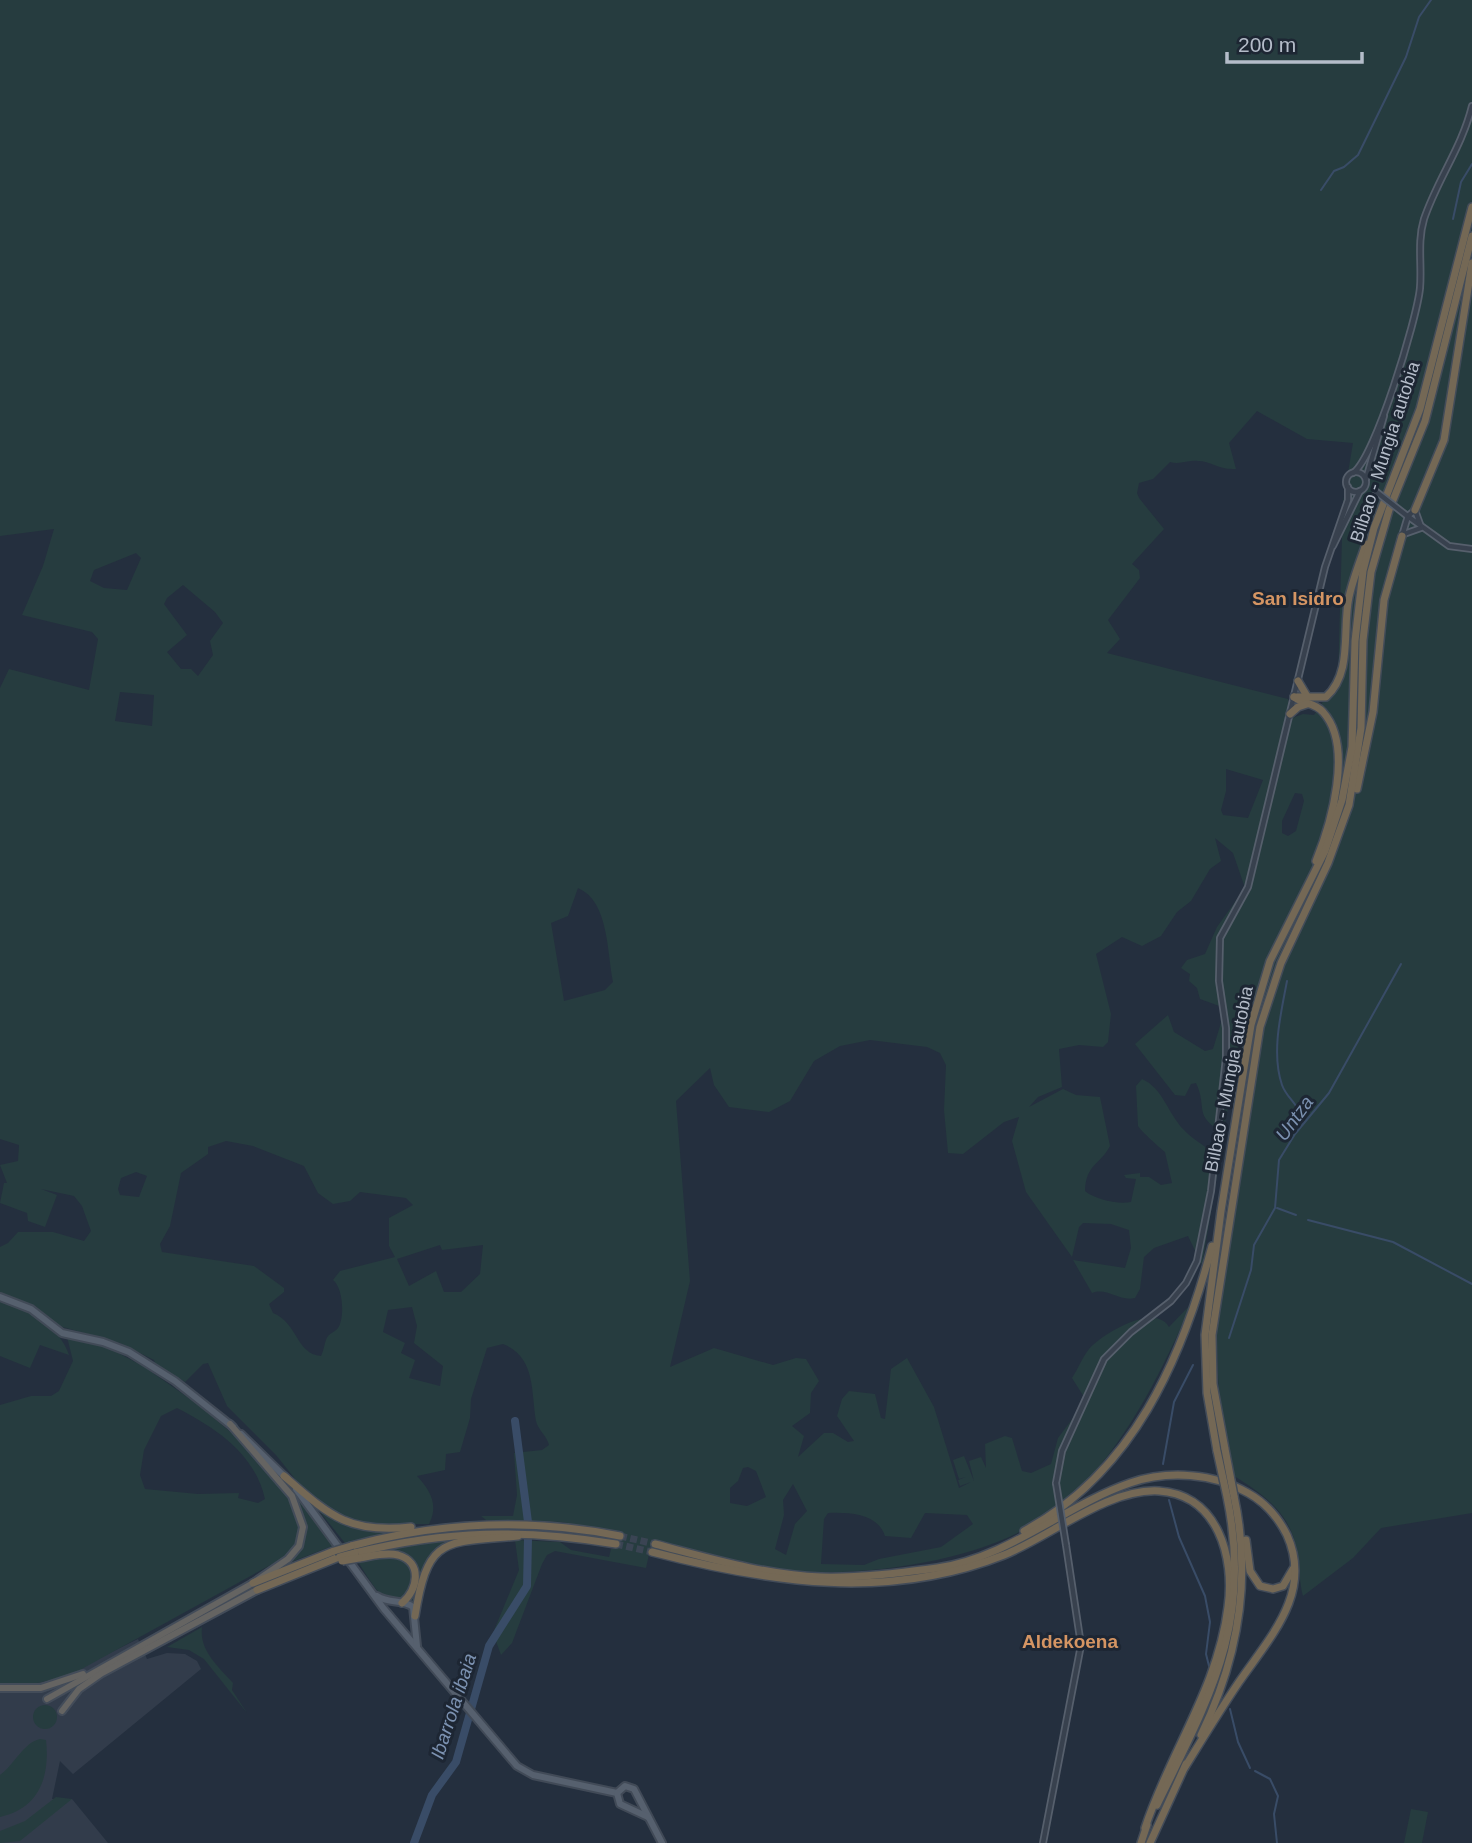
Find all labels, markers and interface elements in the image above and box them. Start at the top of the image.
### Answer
scale bar [1227,21,1362,65]
text: 200 m [1238,33,1296,56]
street label: Bilbao - Mungia autobia [1346,358,1424,545]
district label: San Isidro [1252,588,1344,609]
street label: Bilbao - Mungia autobia [1201,983,1257,1174]
water label: Untza [1271,1092,1317,1145]
district label: Aldekoena [1022,1631,1118,1652]
water label: Ibarrola ibaia [427,1651,480,1762]

